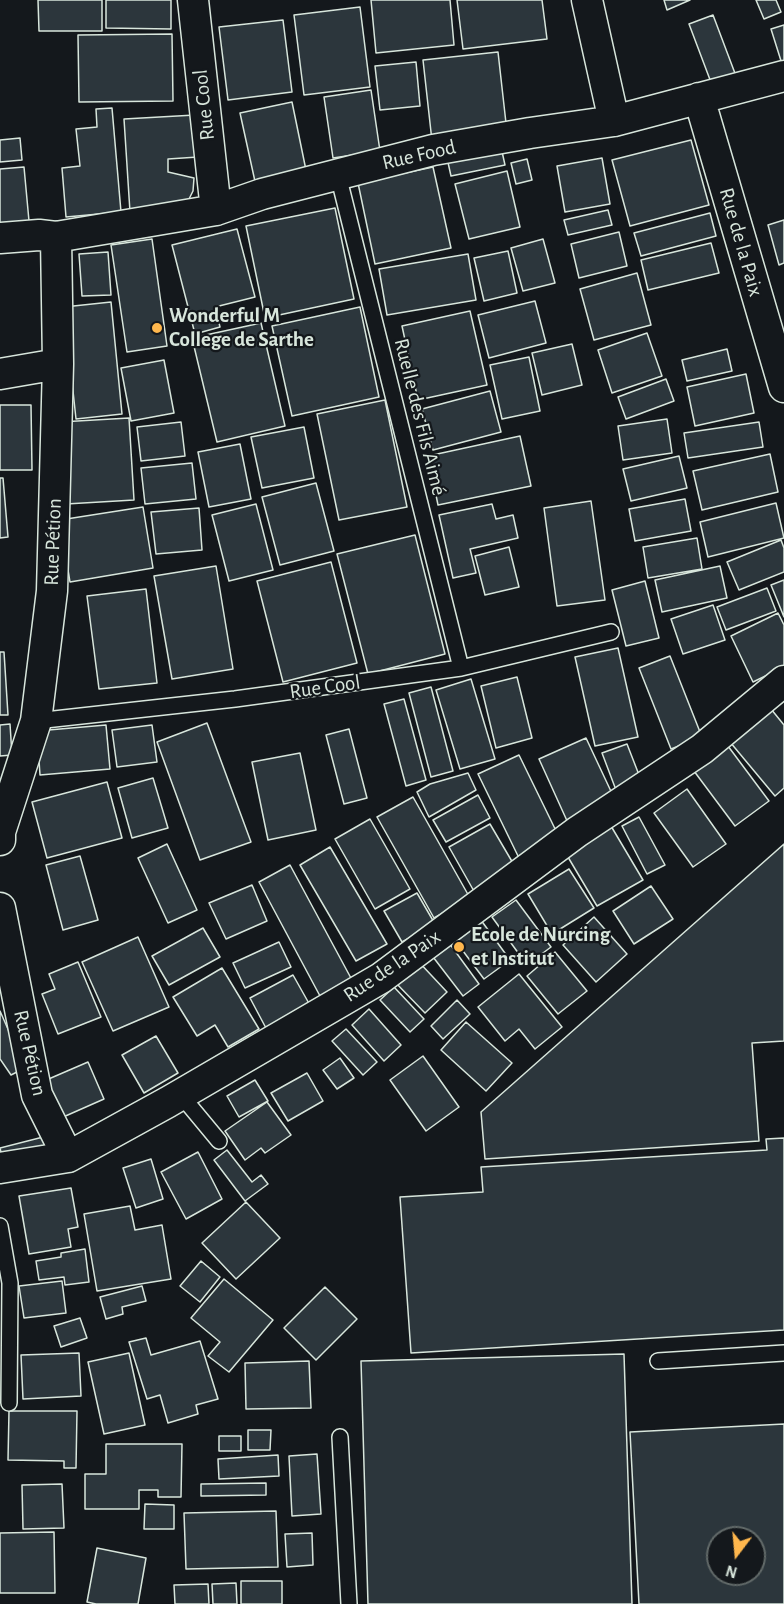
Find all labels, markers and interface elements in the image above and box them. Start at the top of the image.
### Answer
street label: Rue Cool [188,68,220,142]
street label: Rue Food [380,134,458,176]
street label: Rue de la Paix [713,185,769,299]
place label: Wonderful M College de Sarthe [169,303,314,353]
marker: Wonderful M College de Sarthe [150,321,164,335]
street label: Ruelle des Fils Aimé [388,336,452,498]
street label: Rue Pétion [39,498,67,586]
street label: Rue Cool [288,670,362,704]
place label: Ecole de Nurcing et Institut [471,922,610,972]
street label: Rue de la Paix [339,924,445,1008]
marker: Ecole de Nurcing et Institut [452,940,466,954]
street label: Rue Pétion [8,1008,52,1098]
north arrow [706,1526,766,1586]
text: N [724,1562,739,1581]

